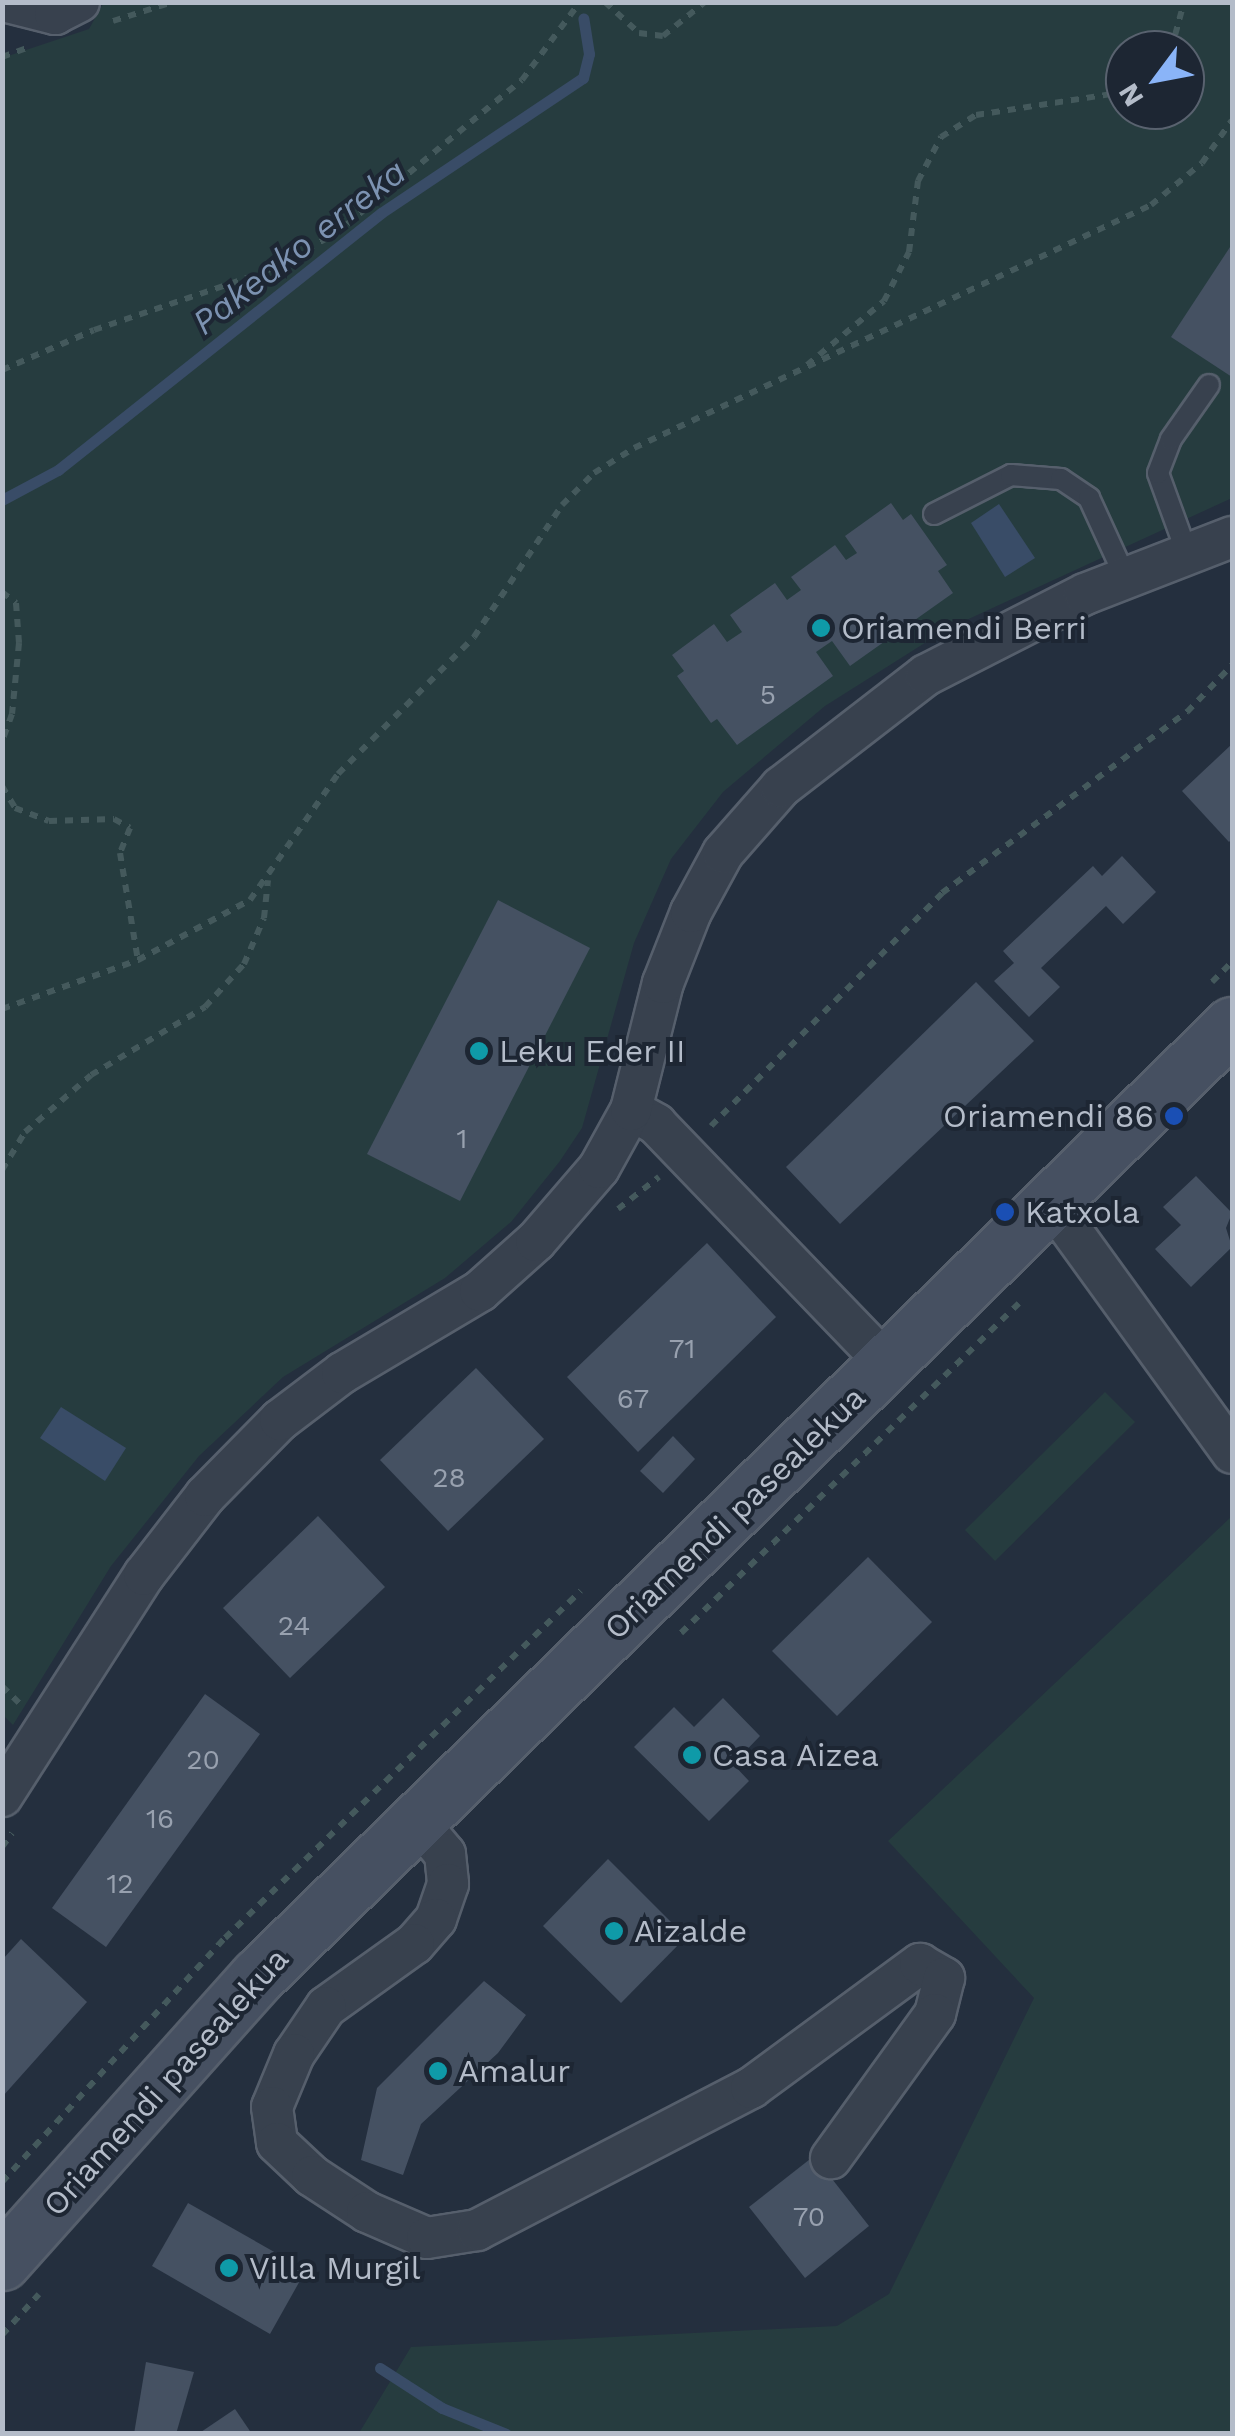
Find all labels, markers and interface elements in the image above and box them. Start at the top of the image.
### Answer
north arrow [1105,30,1205,130]
text: N [1111,78,1150,113]
water label: Pakeako erreka [184,151,414,343]
place label: Oriamendi Berri [841,609,1087,647]
marker: Oriamendi Berri [810,617,832,639]
house number: 5 [760,678,776,712]
place label: Leku Eder II [499,1032,686,1070]
marker: Leku Eder II [468,1040,490,1062]
place label: Oriamendi 86 [943,1097,1154,1135]
marker: Oriamendi 86 [1163,1105,1185,1127]
house number: 1 [457,1122,467,1156]
place label: Katxola [1025,1193,1140,1231]
marker: Katxola [994,1201,1016,1223]
house number: 71 [669,1332,695,1366]
street label: Oriamendi pasealekua [597,1378,873,1648]
house number: 67 [617,1382,649,1416]
house number: 28 [432,1461,466,1495]
house number: 24 [278,1609,310,1643]
place label: Casa Aizea [712,1736,881,1774]
house number: 20 [186,1743,220,1777]
marker: Casa Aizea [681,1744,703,1766]
house number: 16 [146,1802,174,1836]
house number: 12 [106,1867,134,1901]
place label: Aizalde [634,1912,747,1950]
marker: Aizalde [603,1920,625,1942]
street label: Oriamendi pasealekua [35,1940,297,2224]
place label: Amalur [458,2052,570,2090]
marker: Amalur [427,2060,449,2082]
house number: 70 [793,2200,825,2234]
place label: Villa Murgil [249,2249,421,2287]
marker: Villa Murgil [218,2257,240,2279]

